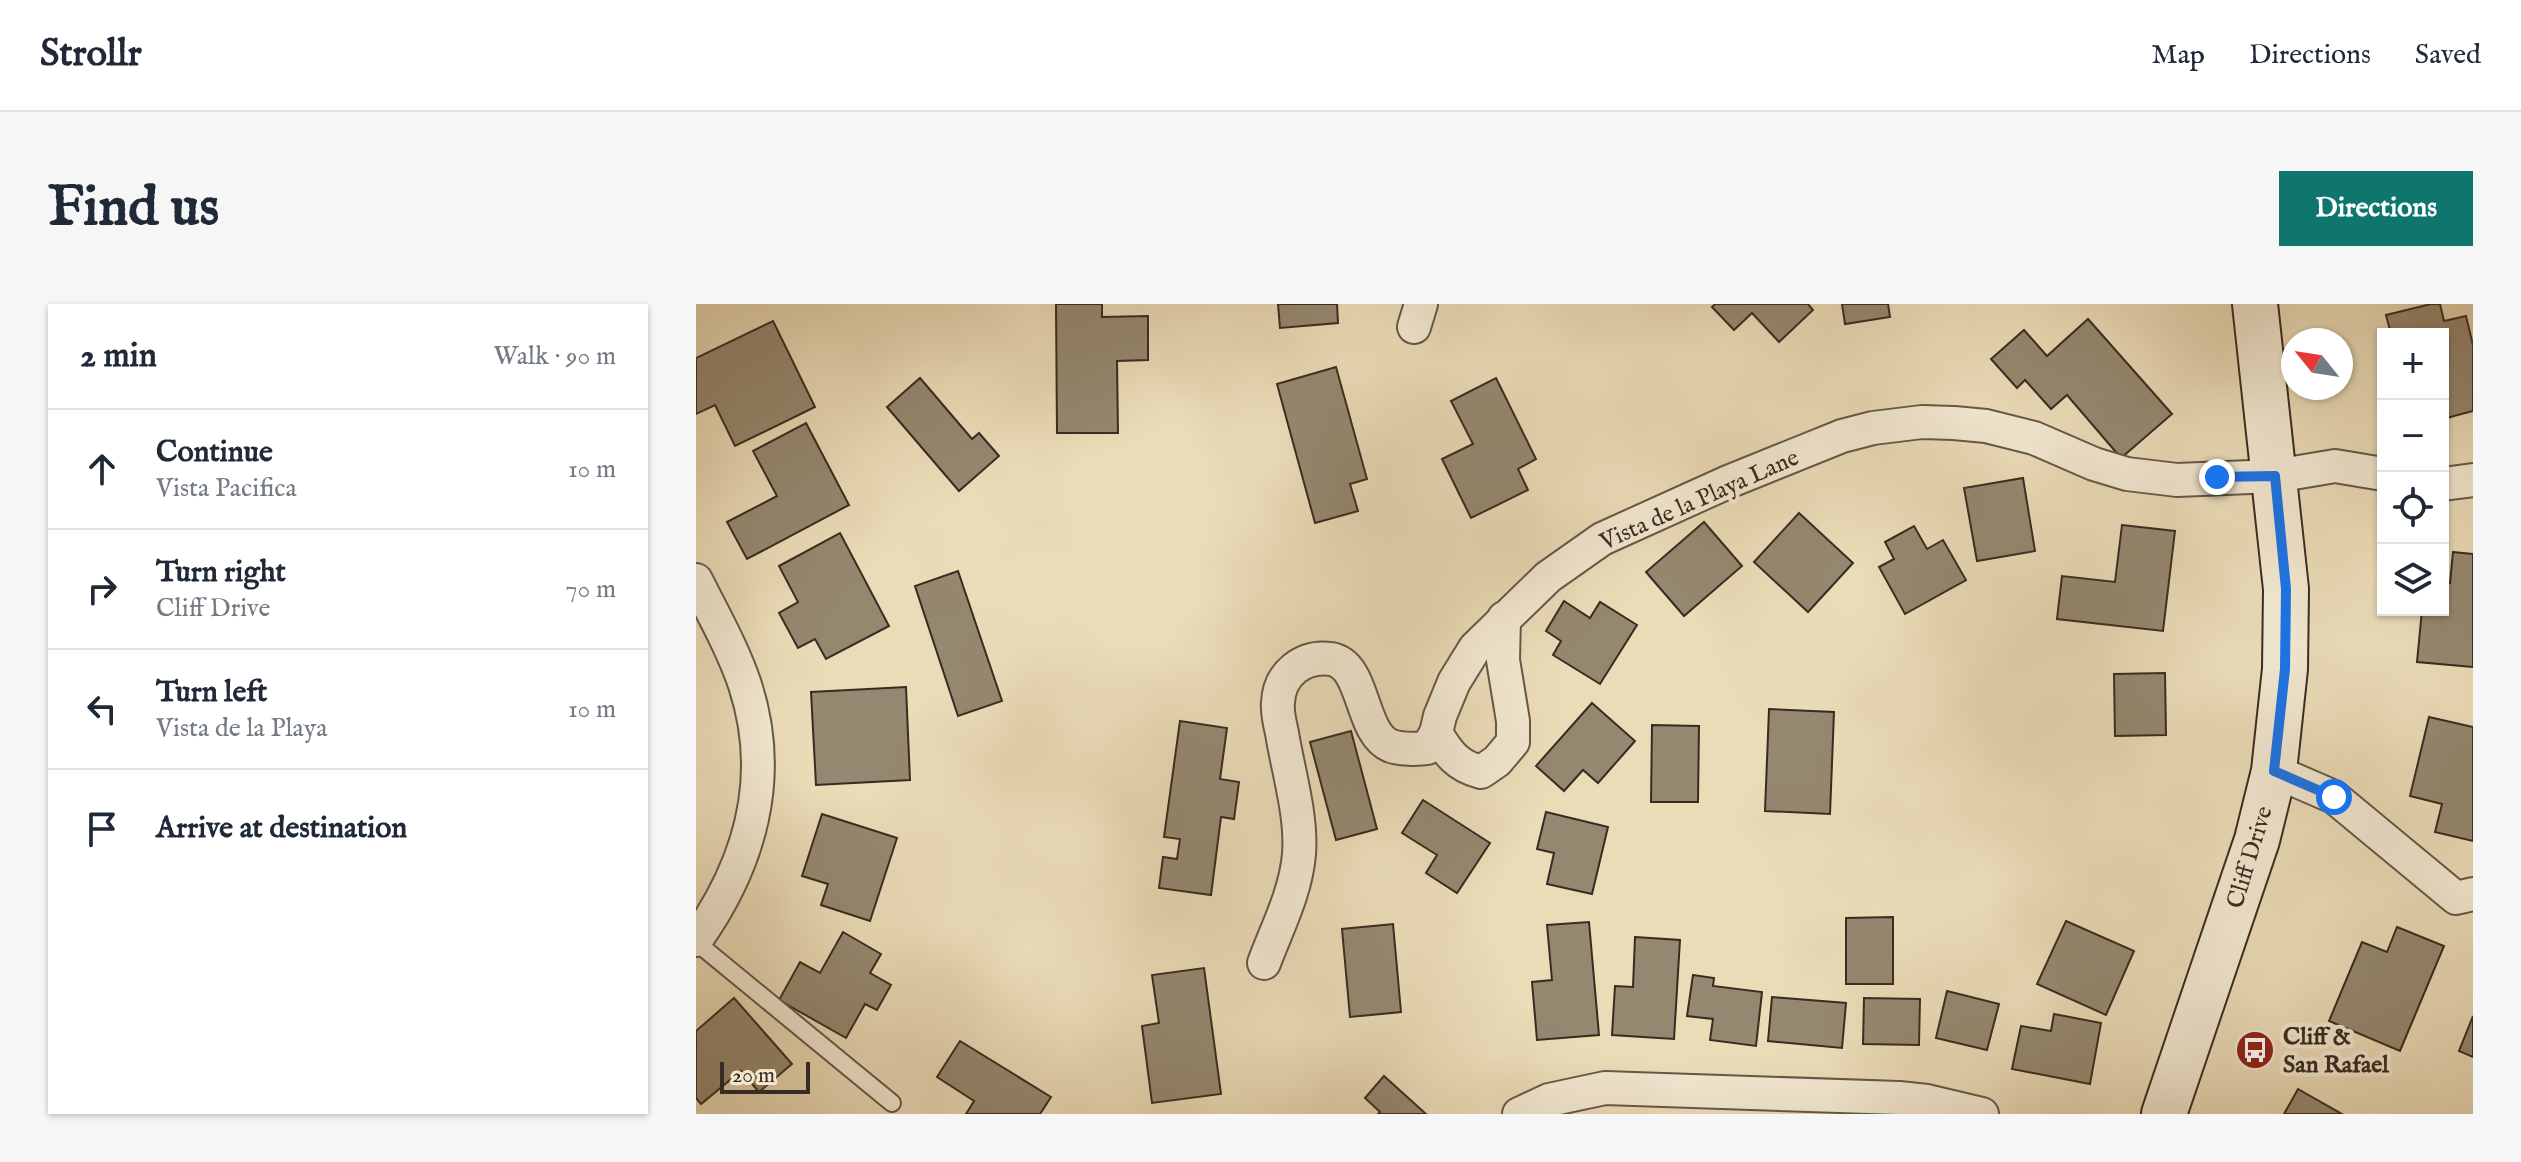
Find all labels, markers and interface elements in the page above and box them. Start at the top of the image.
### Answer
text: Strollr [40,31,142,79]
text: Map [2151,38,2205,73]
text: Directions [2249,38,2371,73]
text: Saved [2415,38,2481,73]
button: Directions [2279,171,2473,246]
text: Find us [48,173,219,244]
north arrow [2281,328,2353,400]
map controls [2377,328,2449,616]
button: + [2377,328,2449,400]
text: 2 min [80,335,157,378]
text: Walk · 90 m [494,340,616,373]
button: − [2377,400,2449,472]
text: Continue [156,434,273,472]
street label: Vista de la Playa Lane [1594,443,1804,559]
icon: ahead [80,447,124,491]
text: 10 m [568,453,616,486]
route end [2199,459,2235,495]
text: Vista Pacifica [156,472,297,505]
button: locate [2377,472,2449,544]
button: layers [2377,544,2449,616]
text: Turn right [156,554,286,592]
icon: right [80,567,124,611]
text: 70 m [565,573,616,606]
text: Cliff Drive [156,592,270,625]
text: Turn left [156,674,267,712]
icon: left [80,687,124,731]
text: 10 m [568,693,616,726]
text: Vista de la Playa [156,712,327,745]
route start [2316,779,2352,815]
street label: Cliff Drive [2220,802,2281,912]
icon: arrive [80,807,124,851]
text: Arrive at destination [156,810,407,848]
place label: Cliff & San Rafael [2283,1022,2389,1081]
bus stop icon: Cliff & San Rafael [2234,1029,2276,1071]
scale bar [720,1058,810,1094]
text: 20 m [732,1062,775,1090]

